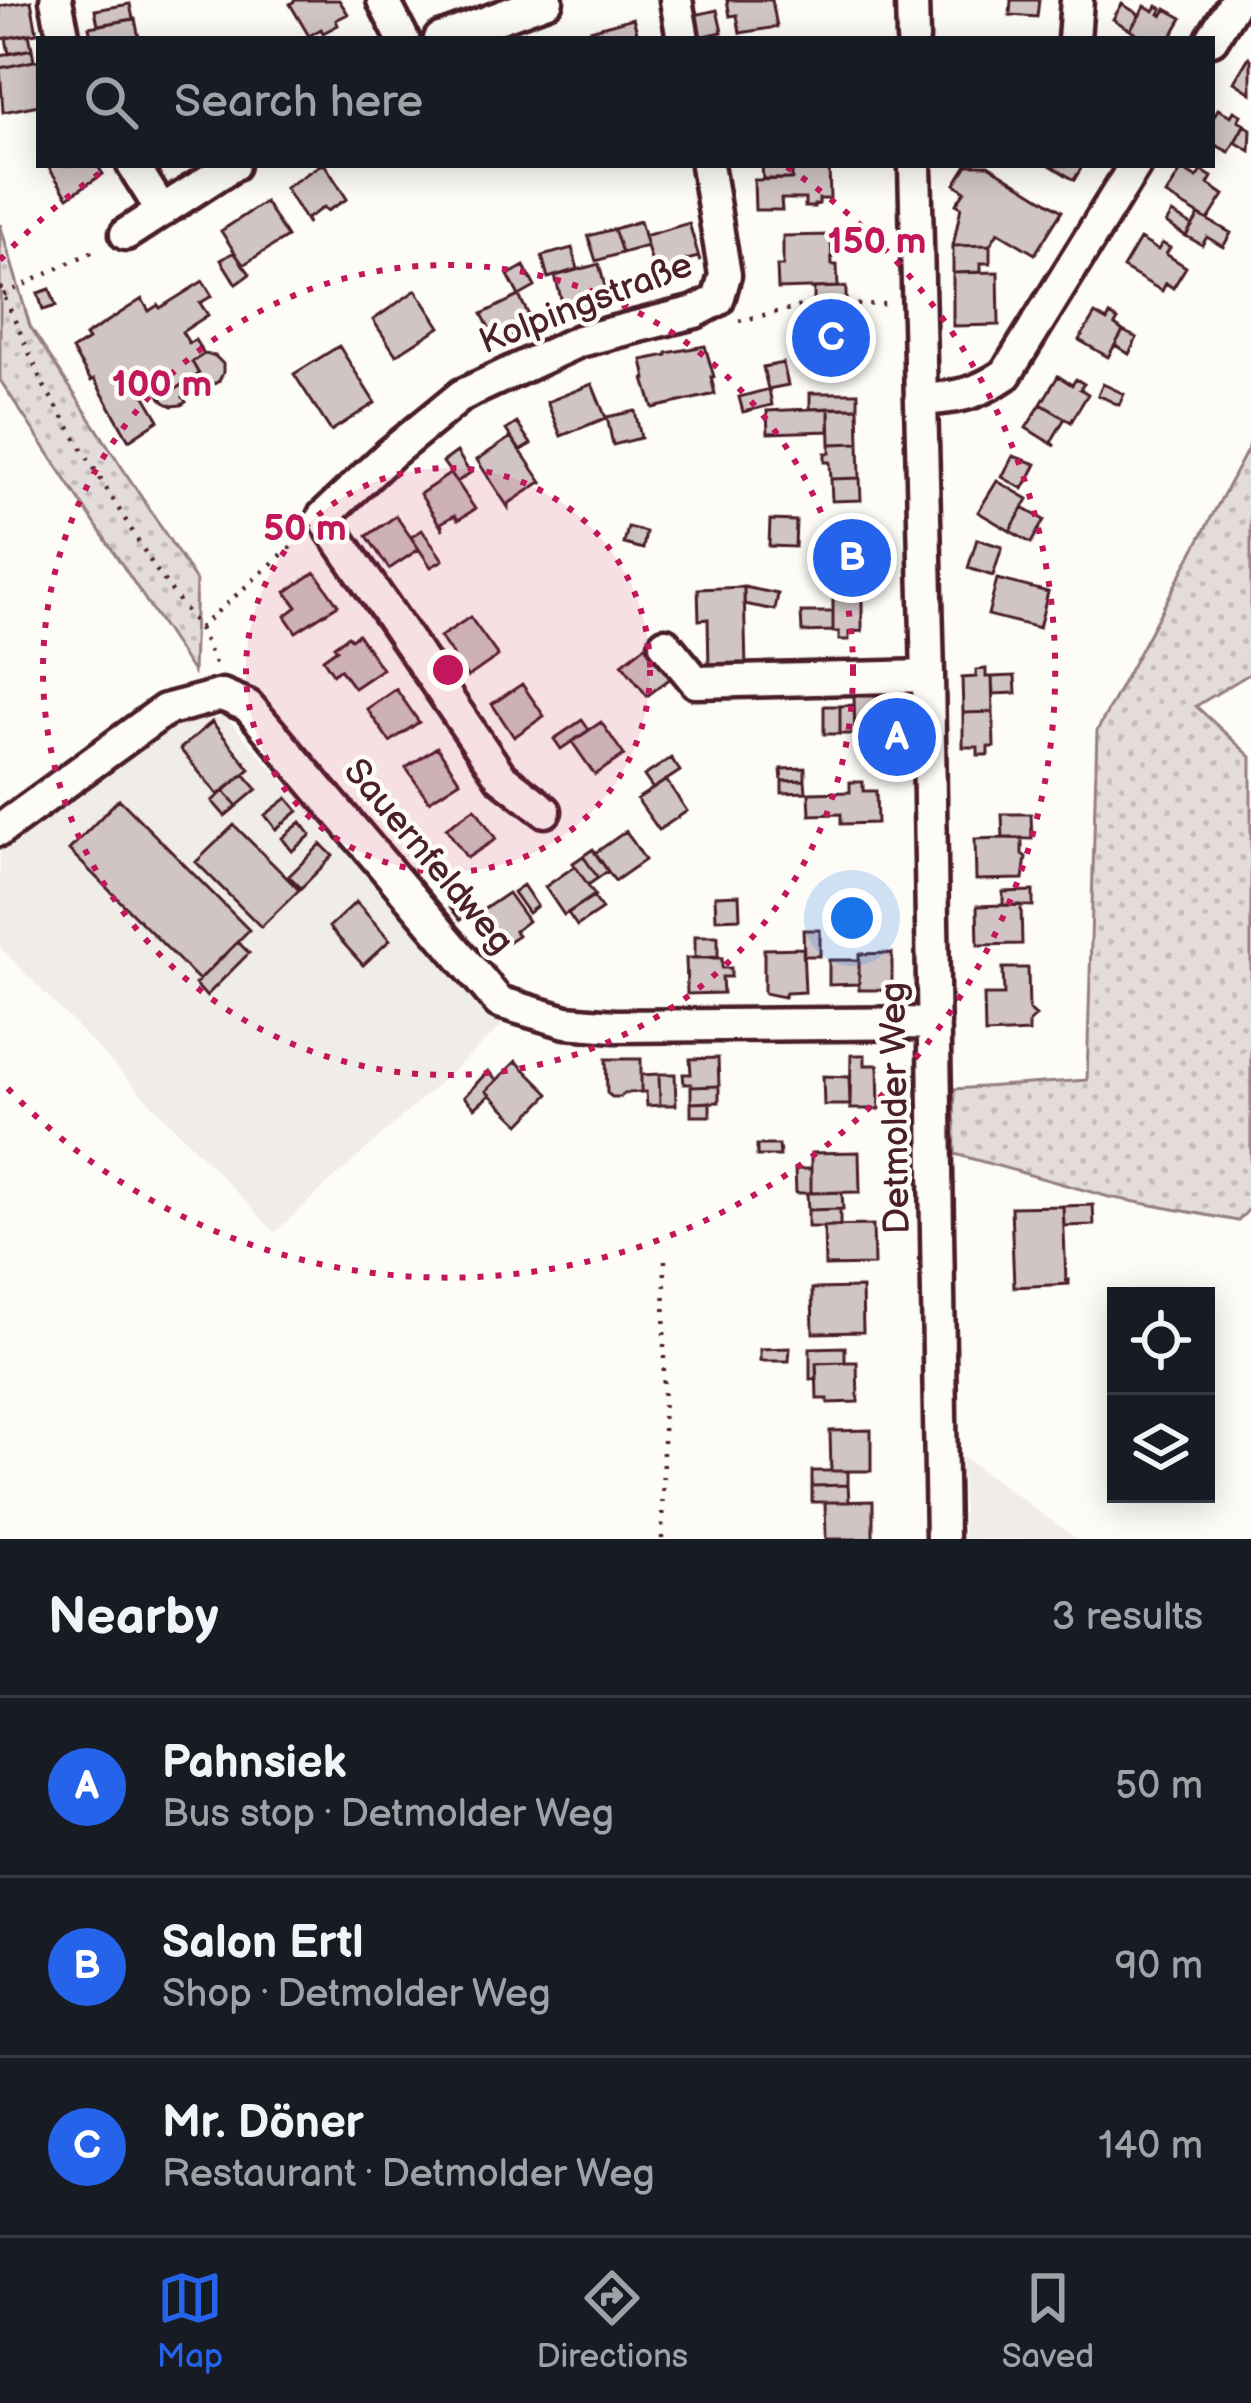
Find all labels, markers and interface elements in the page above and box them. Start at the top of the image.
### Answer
search box [36,36,1215,168]
icon: search [78,69,144,135]
text: Search here [174,75,423,130]
text: 150 m [828,221,926,264]
street label: Kolpingstraße [473,244,699,364]
pin: C [792,293,870,383]
text: 100 m [112,364,212,407]
text: 50 m [263,508,347,551]
pin: B [813,513,891,603]
centre of rings [427,649,469,691]
pin: A [858,692,936,782]
street label: Sauernfeldweg [334,751,522,963]
your location [822,888,882,948]
street label: Detmolder Weg [872,981,920,1235]
map controls [1107,1287,1215,1503]
button: locate [1107,1287,1215,1395]
button: layers [1107,1395,1215,1503]
text: Nearby [48,1587,219,1648]
text: 3 results [1051,1594,1203,1641]
text: Pahnsiek [162,1736,346,1791]
text: A [75,1763,99,1810]
text: 50 m [1115,1763,1203,1810]
text: Bus stop · Detmolder Weg [162,1791,614,1838]
text: Salon Ertl [162,1916,364,1971]
text: B [73,1943,101,1990]
text: 90 m [1115,1943,1203,1990]
text: Shop · Detmolder Weg [162,1971,551,2018]
text: Mr. Döner [162,2096,364,2151]
text: C [73,2123,101,2170]
text: 140 m [1098,2123,1203,2170]
text: Restaurant · Detmolder Weg [162,2151,655,2198]
tab: Map [157,2265,223,2377]
tab: Directions [536,2265,688,2377]
tab: Saved [1002,2265,1094,2377]

